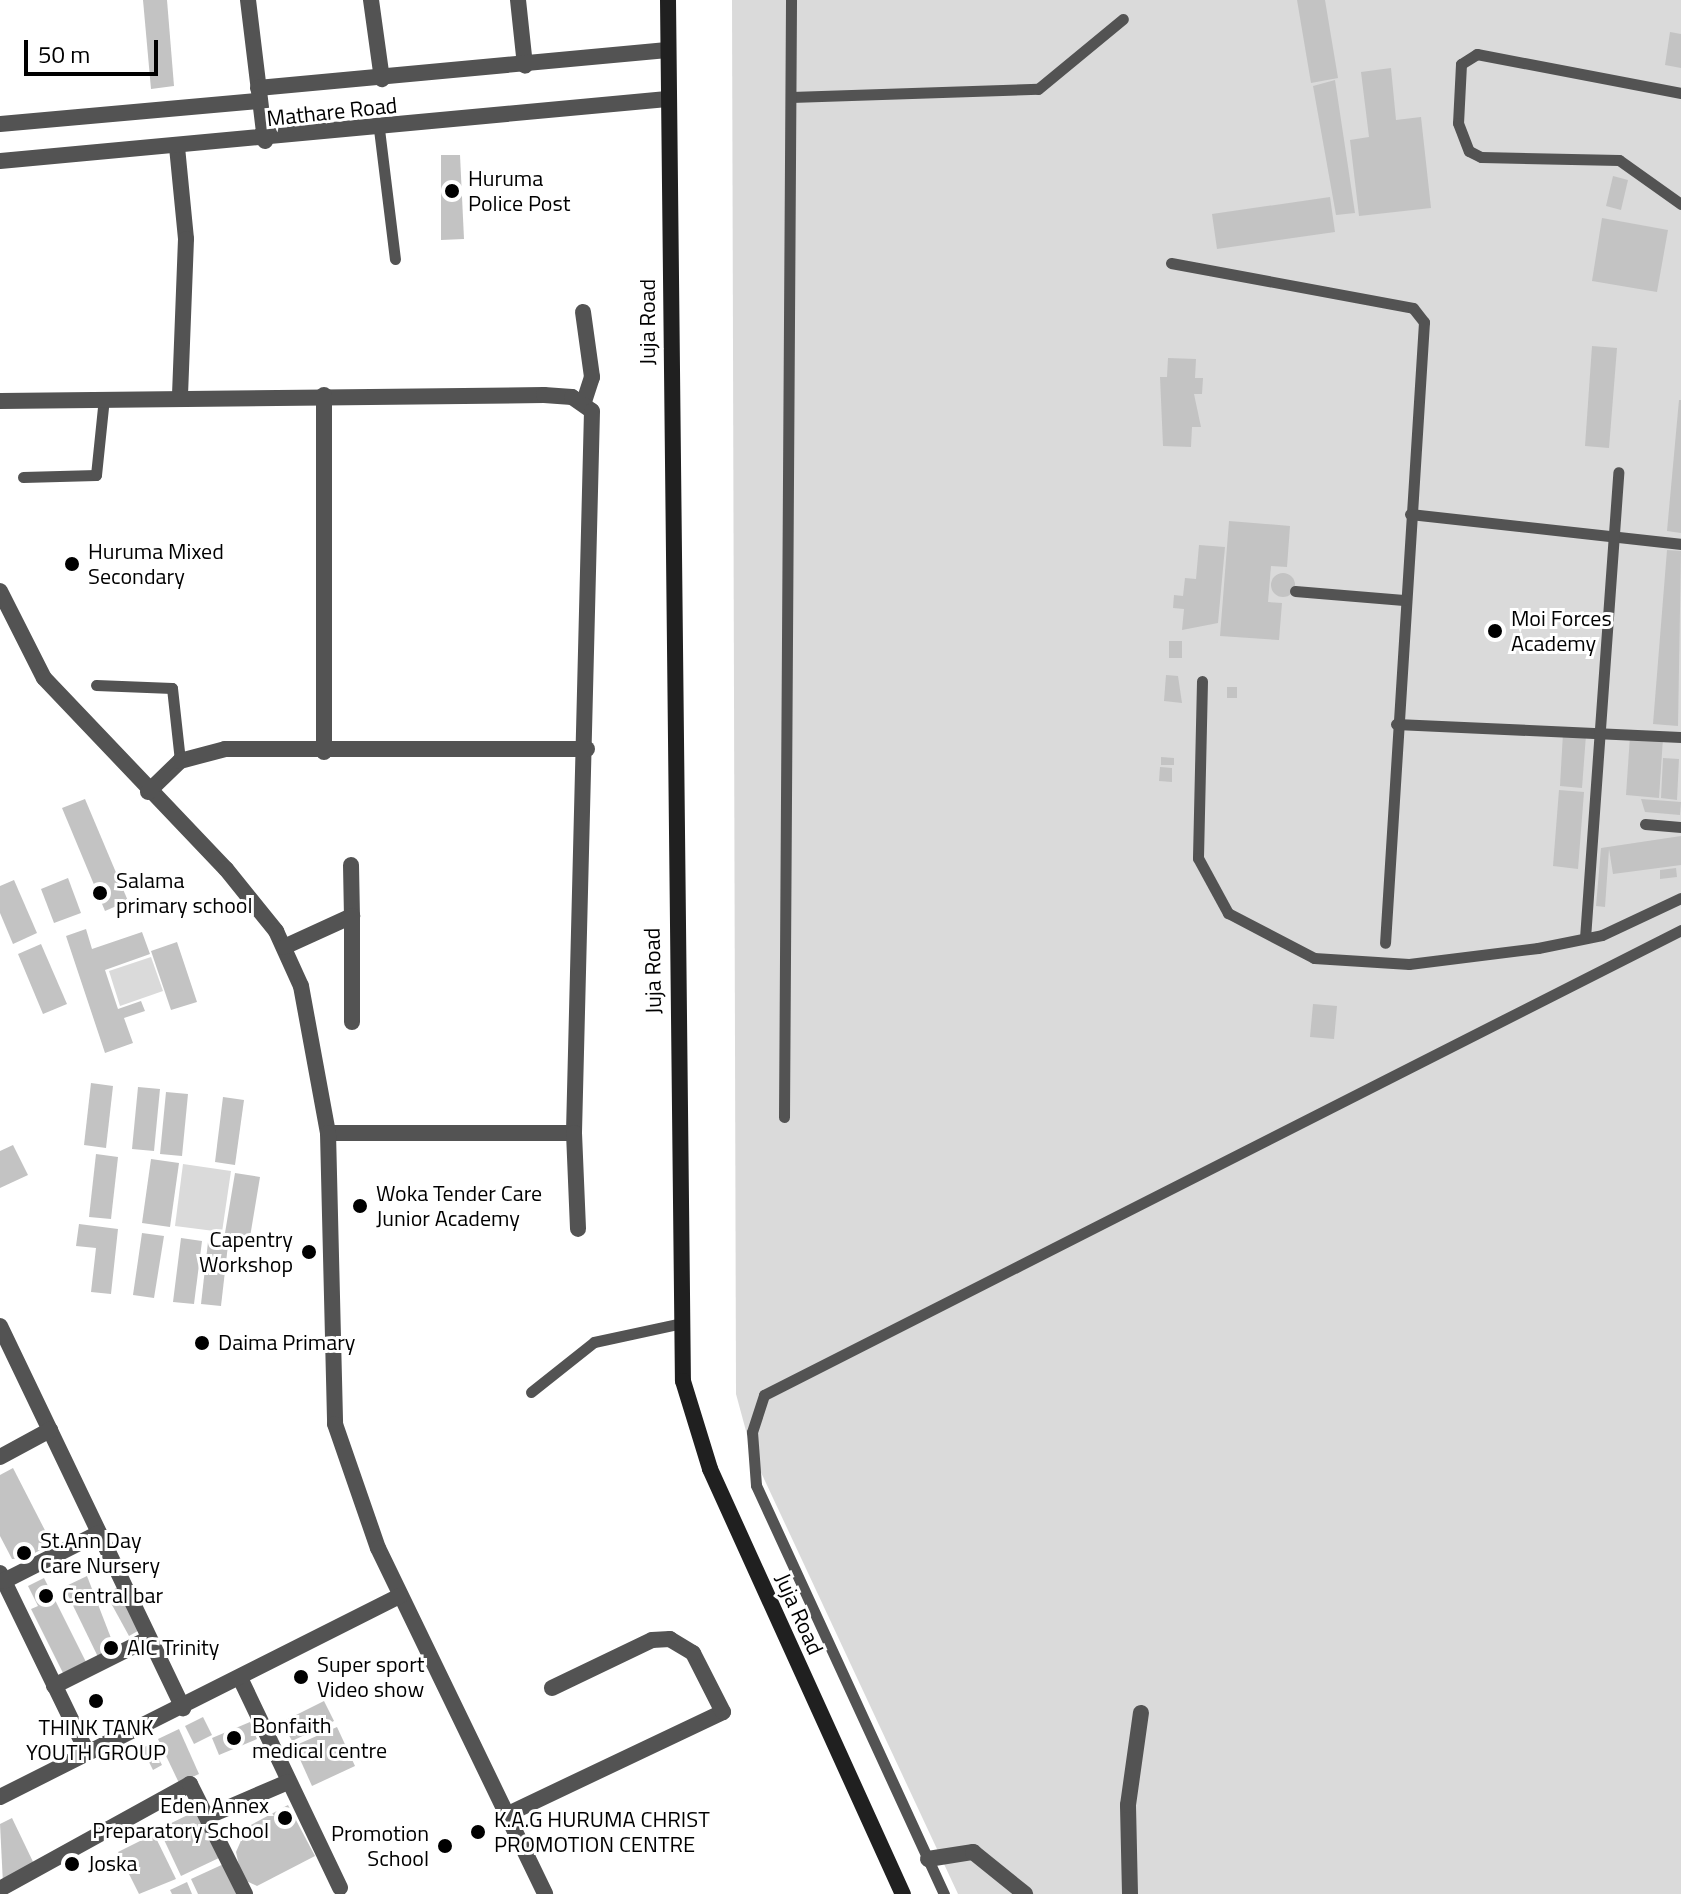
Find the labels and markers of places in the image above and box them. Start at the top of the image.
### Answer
place label: Huruma Police Post [468,165,570,216]
marker: Huruma Police Post [443,182,461,200]
place label: Huruma Mixed Secondary [88,538,224,590]
marker: Huruma Mixed Secondary [63,555,81,573]
place label: Moi Forces Academy [1511,605,1612,656]
marker: Moi Forces Academy [1486,622,1504,640]
place label: Salama primary school [116,867,252,918]
marker: Salama primary school [91,884,109,902]
place label: Woka Tender Care Junior Academy [376,1180,542,1232]
marker: Woka Tender Care Junior Academy [351,1197,369,1215]
place label: Capentry Workshop [199,1226,293,1278]
marker: Capentry Workshop [300,1243,318,1261]
place label: Daima Primary [218,1330,355,1356]
marker: Daima Primary [193,1334,211,1352]
place label: St.Ann Day Care Nursery [40,1527,160,1578]
marker: St.Ann Day Care Nursery [15,1544,33,1562]
place label: Central bar [62,1583,163,1609]
marker: Central bar [37,1587,55,1605]
place label: AIC Trinity [127,1635,219,1661]
marker: AIC Trinity [102,1639,120,1657]
place label: Super sport Video show [317,1651,425,1702]
marker: Super sport Video show [292,1668,310,1686]
marker: THINK TANK YOUTH GROUP [87,1692,105,1710]
place label: Bonfaith medical centre [252,1712,387,1764]
place label: THINK TANK YOUTH GROUP [26,1714,166,1766]
marker: Bonfaith medical centre [223,1727,245,1749]
place label: Eden Annex Preparatory School [92,1792,269,1844]
place label: K.A.G HURUMA CHRIST PROMOTION CENTRE [494,1806,710,1858]
marker: Eden Annex Preparatory School [276,1809,294,1827]
place label: Promotion School [331,1820,429,1872]
marker: K.A.G HURUMA CHRIST PROMOTION CENTRE [469,1823,487,1841]
marker: Promotion School [436,1837,454,1855]
place label: Joska [88,1851,138,1877]
marker: Joska [63,1855,81,1873]

